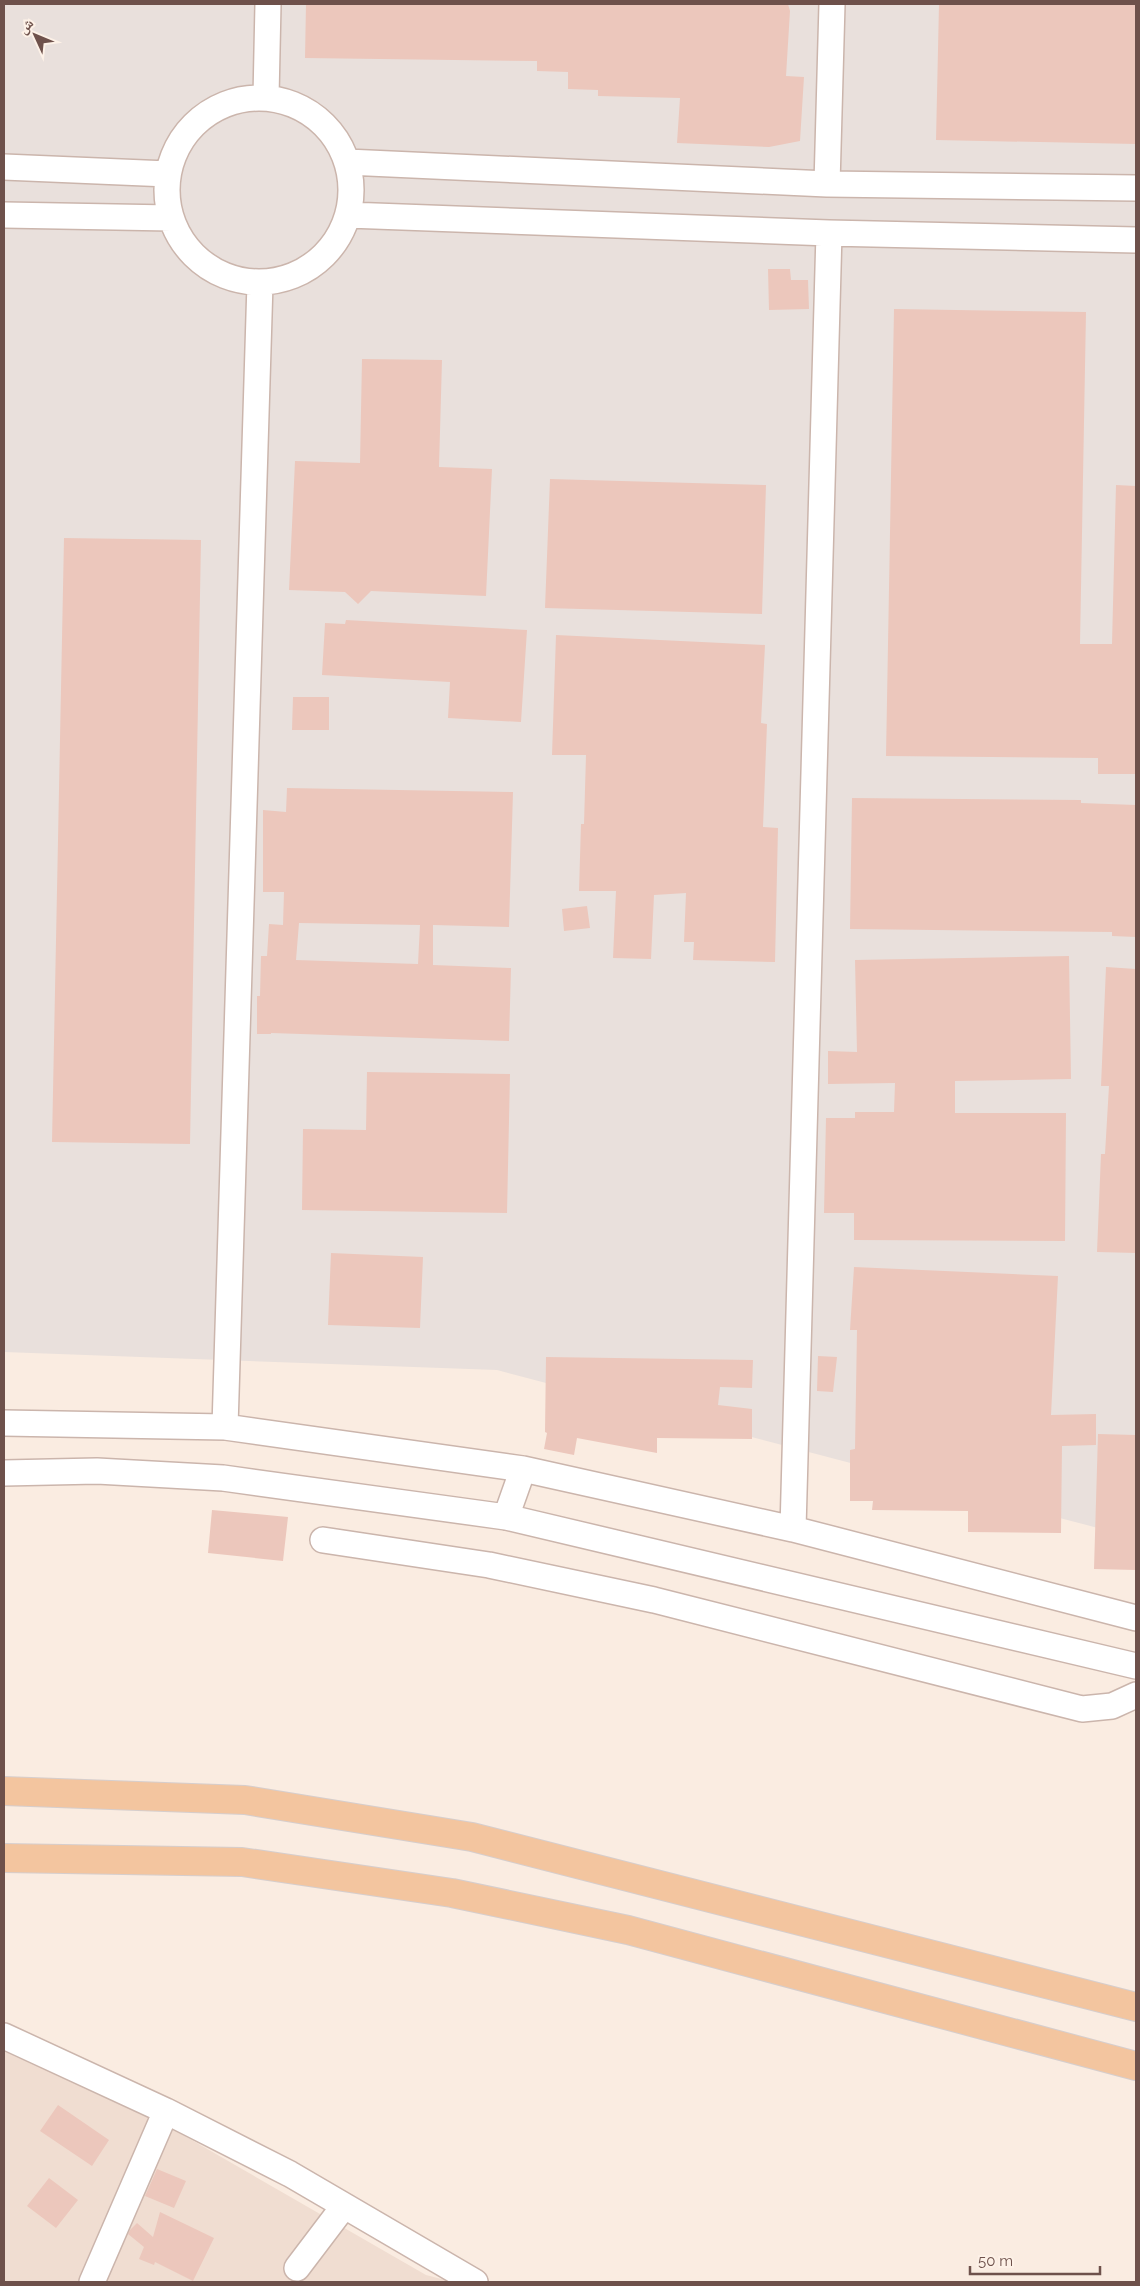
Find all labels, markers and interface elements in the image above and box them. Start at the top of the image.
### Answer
north arrow [10,10,60,60]
text: ش [15,15,37,38]
scale bar [970,2244,1100,2276]
text: 50 m [978,2252,1013,2270]

